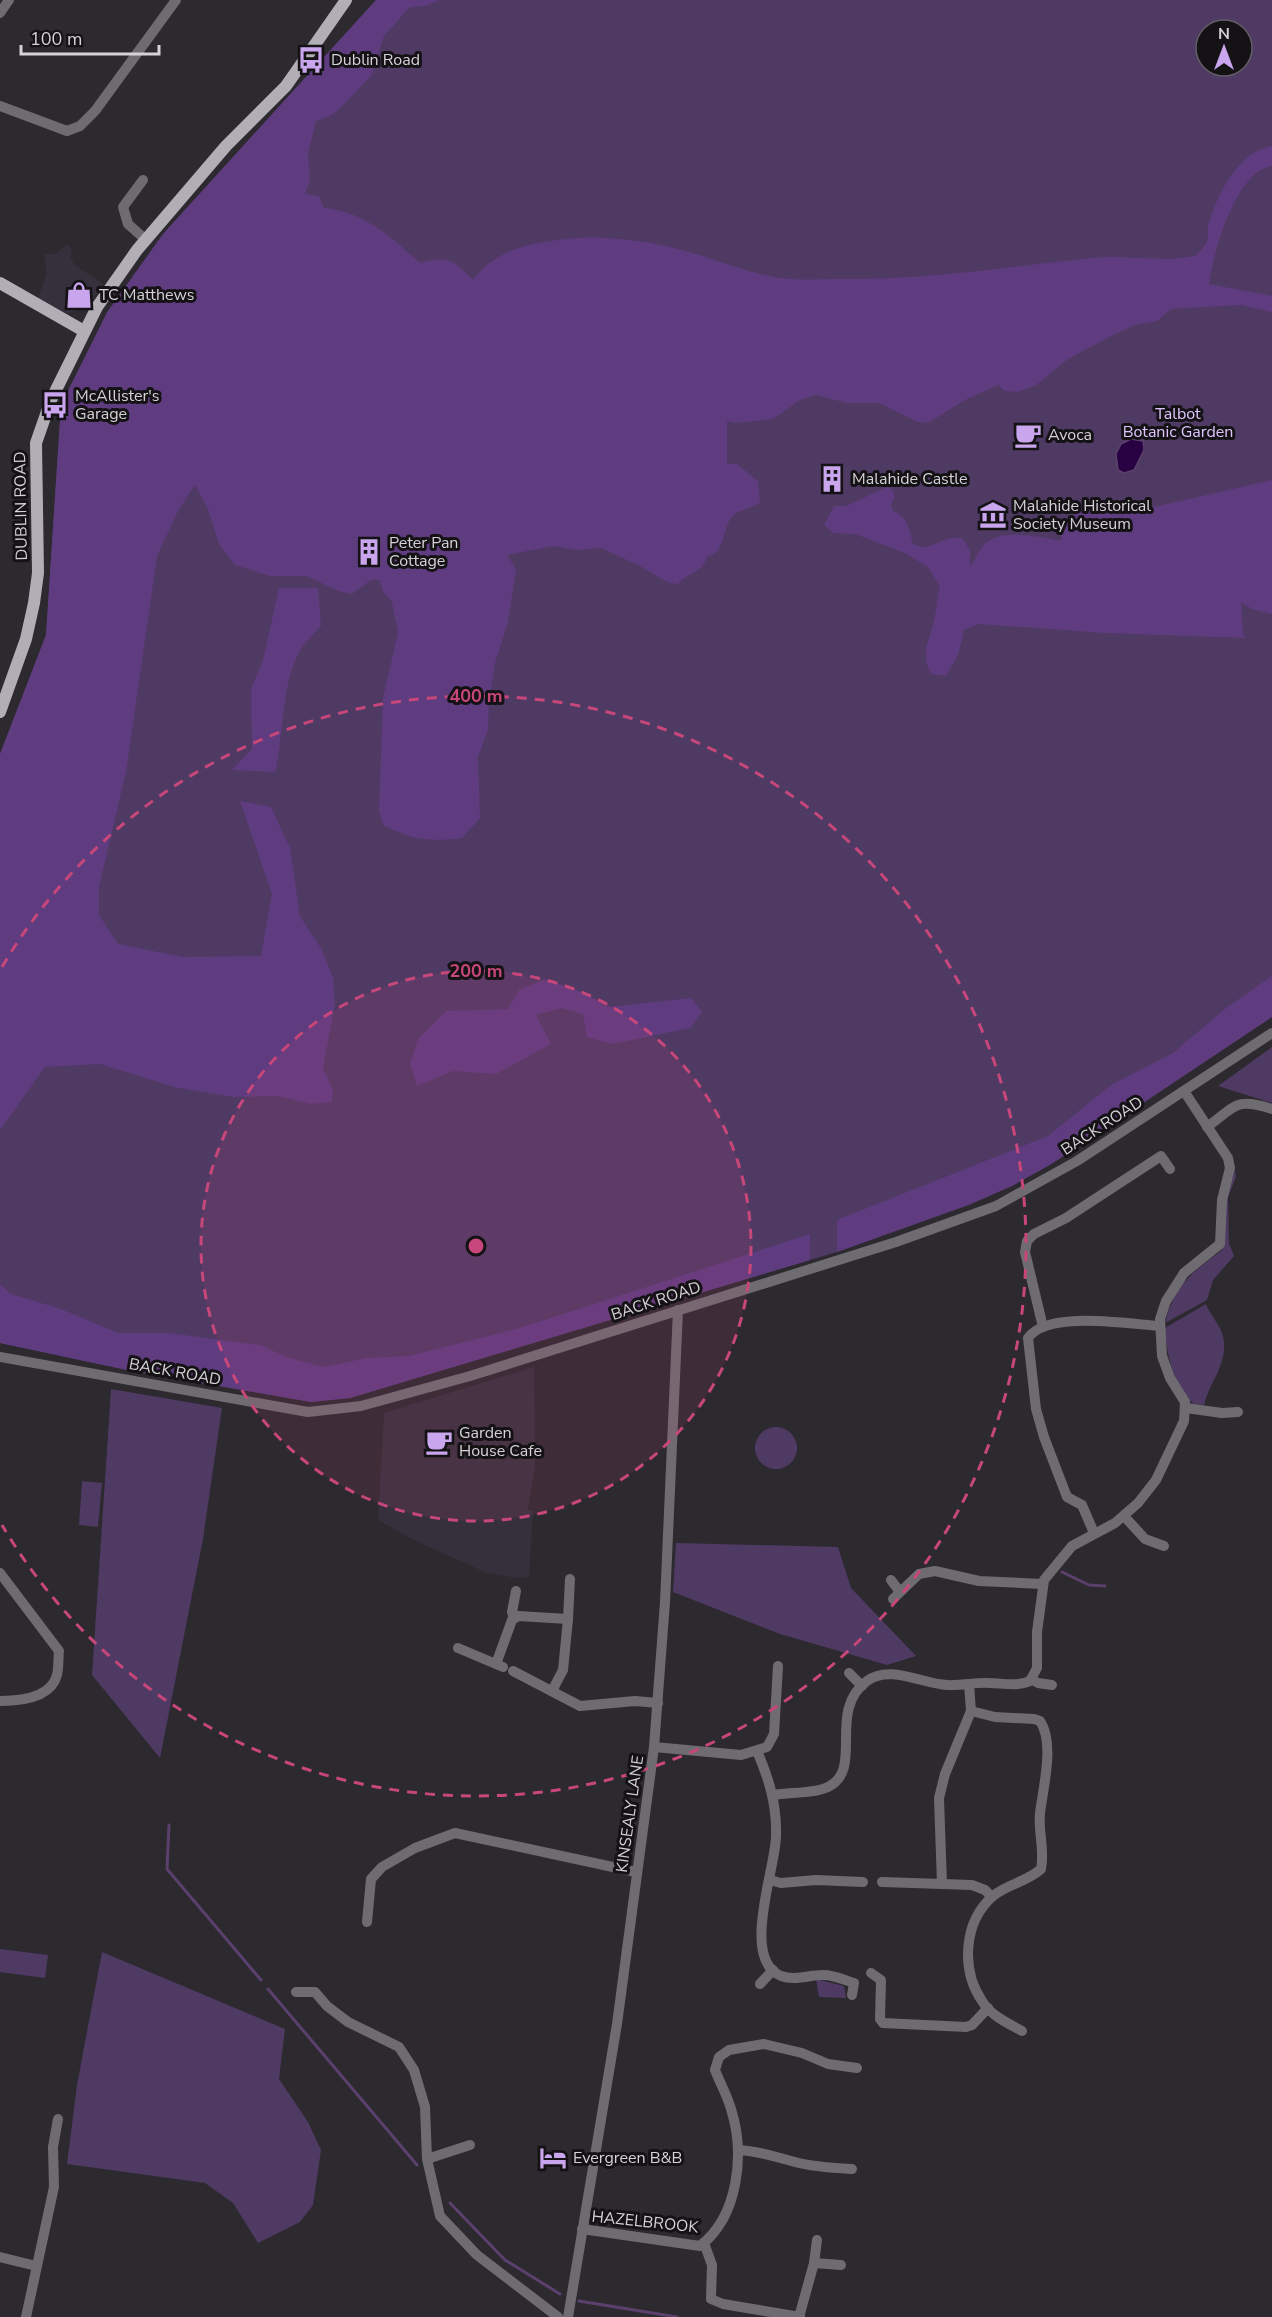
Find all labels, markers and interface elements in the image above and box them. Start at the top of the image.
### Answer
scale bar [21,18,159,56]
north arrow [1194,18,1254,78]
text: N [1218,23,1230,45]
text: 100 m [30,27,82,51]
bus stop icon: Dublin Road [296,45,326,75]
place label: Dublin Road [331,49,420,71]
shop icon: TC Matthews [64,280,94,310]
place label: TC Matthews [99,284,194,306]
place label: McAllister's Garage [75,385,160,425]
bus stop icon: McAllister's Garage [40,390,70,420]
park label: Talbot Botanic Garden [1123,403,1233,443]
cafe icon: Avoca [1013,420,1043,450]
place label: Avoca [1048,424,1092,446]
street label: DUBLIN ROAD [9,451,33,561]
building icon: Malahide Castle [817,464,847,494]
place label: Malahide Castle [852,468,968,490]
place label: Malahide Historical Society Museum [1013,495,1151,535]
museum icon: Malahide Historical Society Museum [978,500,1008,530]
place label: Peter Pan Cottage [389,532,458,572]
building icon: Peter Pan Cottage [354,537,384,567]
text: 400 m [449,684,503,708]
text: 200 m [449,959,503,983]
street label: BACK ROAD [1057,1091,1147,1161]
centre of rings [466,1236,486,1256]
street label: BACK ROAD [608,1276,704,1326]
street label: BACK ROAD [127,1353,223,1391]
place label: Garden House Cafe [459,1422,542,1462]
cafe icon: Garden House Cafe [424,1427,454,1457]
street label: KINSEALY LANE [611,1754,649,1874]
hotel icon: Evergreen B&B [538,2143,568,2173]
place label: Evergreen B&B [573,2147,682,2169]
street label: HAZELBROOK [591,2205,700,2239]

